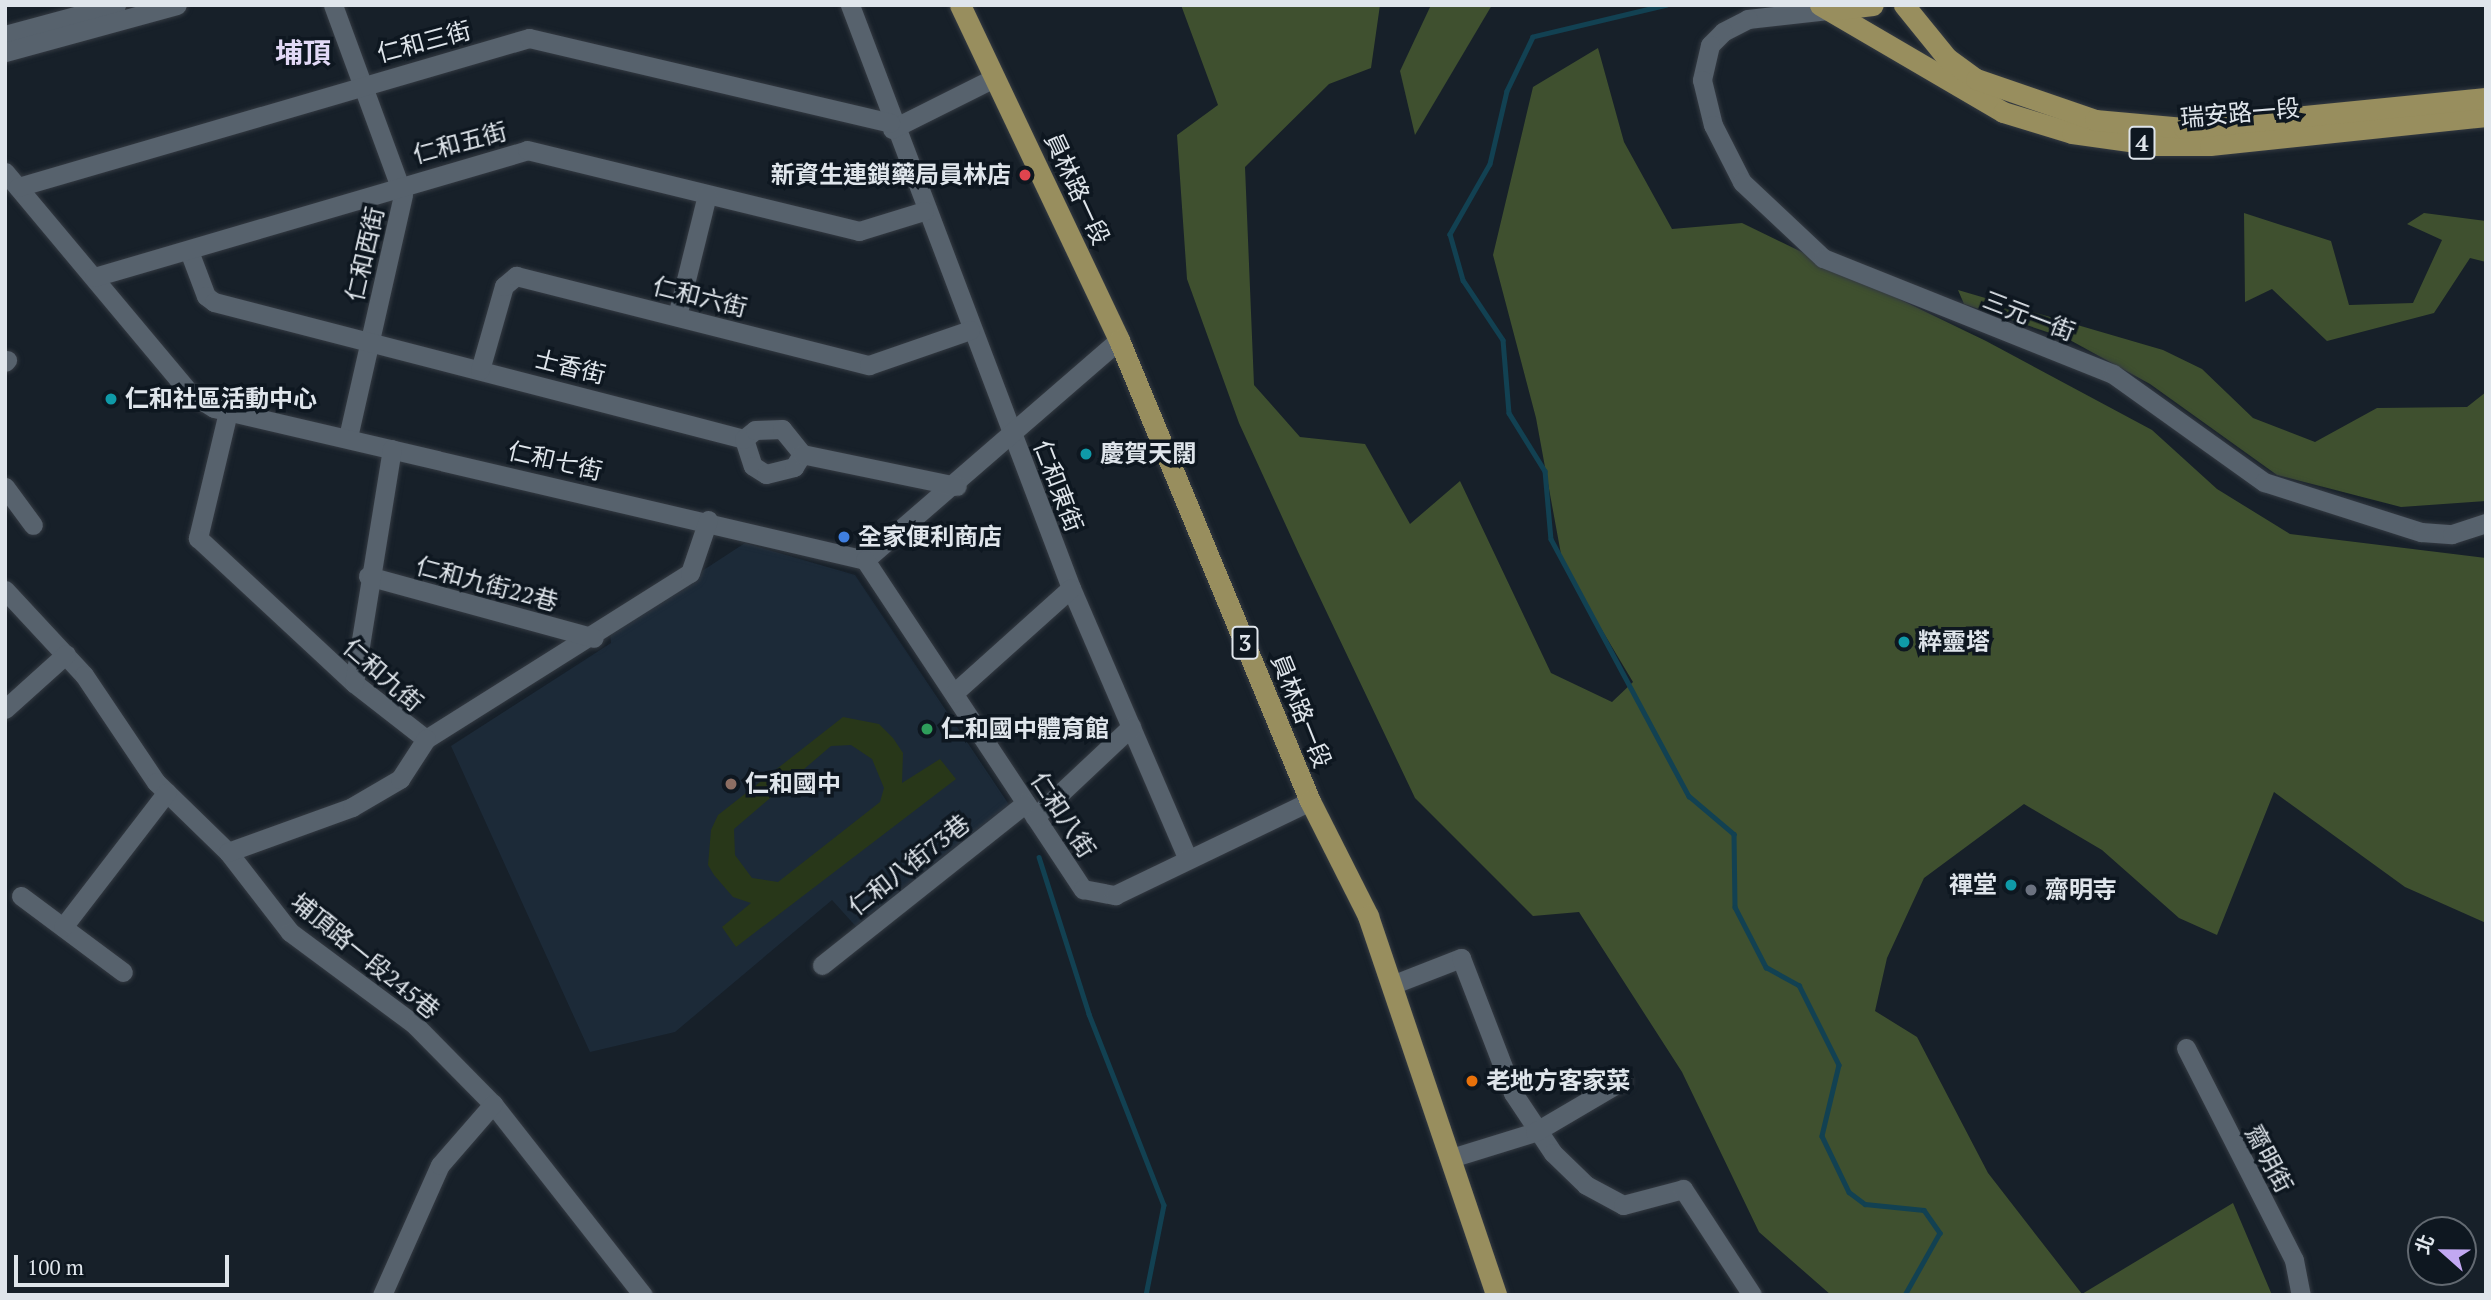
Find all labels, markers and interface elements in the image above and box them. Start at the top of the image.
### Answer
street label: 仁和三街 [374,16,474,68]
district label: 埔頂 [275,36,331,70]
street label: 瑞安路一段 [2179,93,2301,133]
street label: 仁和五街 [410,117,510,169]
road number: 4 [2128,124,2156,162]
street label: 員林路一段 [1039,129,1115,249]
place label: 新資生連鎖藥局員林店 [771,161,1011,189]
marker: 新資生連鎖藥局員林店 [1017,167,1033,183]
street label: 仁和西街 [340,204,390,304]
street label: 仁和六街 [650,271,750,323]
street label: 三元一街 [1979,285,2079,347]
street label: 士香街 [532,344,608,390]
place label: 仁和社區活動中心 [125,385,317,413]
marker: 仁和社區活動中心 [103,391,119,407]
street label: 仁和七街 [505,436,605,486]
street label: 仁和東街 [1027,436,1089,536]
place label: 慶賀天闊 [1100,440,1196,468]
marker: 慶賀天闊 [1078,446,1094,462]
place label: 全家便利商店 [858,523,1002,551]
marker: 全家便利商店 [836,529,852,545]
street label: 仁和九街22巷 [413,551,561,617]
road number: 3 [1231,624,1259,663]
place label: 粹靈塔 [1918,628,1990,656]
street label: 仁和九街 [337,633,429,717]
marker: 粹靈塔 [1896,634,1912,650]
street label: 員林路一段 [1265,650,1337,772]
place label: 仁和國中體育館 [941,715,1109,743]
marker: 仁和國中體育館 [919,721,935,737]
street label: 仁和八街 [1025,767,1101,863]
place label: 仁和國中 [745,770,841,798]
marker: 仁和國中 [723,776,739,792]
street label: 仁和八街73巷 [843,809,975,921]
place label: 禪堂 [1949,871,1997,899]
place label: 齋明寺 [2045,876,2117,904]
marker: 禪堂 [2003,877,2019,893]
marker: 齋明寺 [2023,882,2039,898]
street label: 埔頂路一段245巷 [285,887,445,1025]
place label: 老地方客家菜 [1486,1067,1630,1095]
marker: 老地方客家菜 [1464,1073,1480,1089]
street label: 齋明街 [2239,1120,2299,1198]
north arrow [2407,1216,2477,1286]
text: 北 [2409,1231,2439,1257]
scale bar [18,1240,233,1284]
text: 100 m [27,1253,84,1281]

